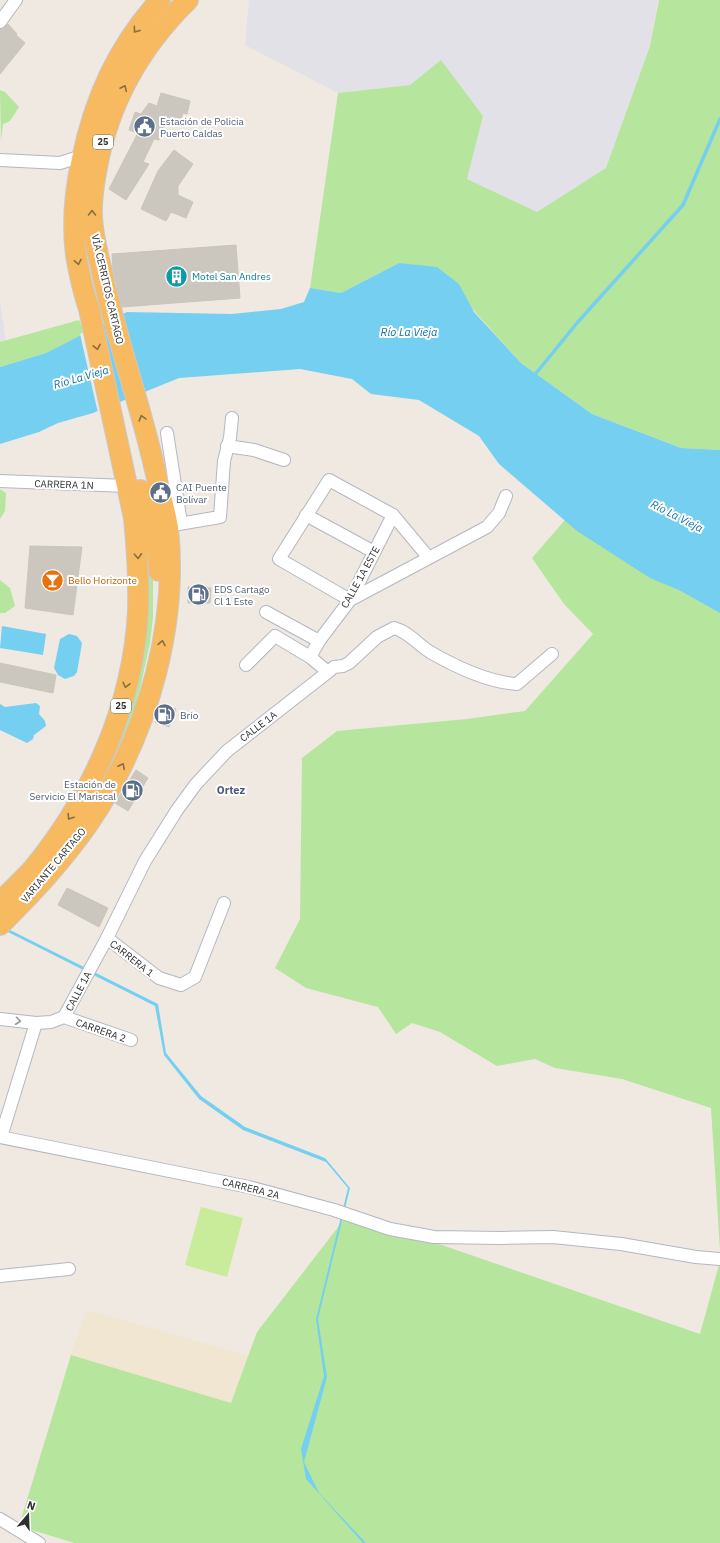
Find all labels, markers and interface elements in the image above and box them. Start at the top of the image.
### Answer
one-way arrow [133,26,140,33]
one-way arrow [119,84,126,92]
public building icon: Estación de Policia Puerto Caldas [131,114,157,140]
place label: Estación de Policia Puerto Caldas [160,115,245,140]
road number: 25 [93,135,113,149]
one-way arrow [88,210,96,216]
street label: VÍA CERRITOS CARTAGO [89,233,127,345]
one-way arrow [73,259,81,266]
building icon: Motel San Andres [163,263,189,289]
place label: Motel San Andres [192,270,271,283]
water label: Río La Vieja [381,325,437,339]
one-way arrow [92,344,100,350]
water label: Río La Vieja [52,362,110,392]
one-way arrow [138,415,147,422]
street label: CARRERA 1N [34,477,94,492]
public building icon: CAI Puente Bolívar [148,480,174,506]
place label: CAI Puente Bolívar [176,481,227,506]
water label: Río La Vieja [648,497,706,535]
street label: CALLE 1A ESTE [338,544,383,610]
one-way arrow [133,553,142,559]
bar icon: Bello Horizonte [40,567,66,593]
place label: Bello Horizonte [68,574,137,587]
fuel station icon: EDS Cartago Cl 1 Este [186,582,212,608]
place label: EDS Cartago Cl 1 Este [214,583,270,608]
one-way arrow [157,640,166,646]
one-way arrow [123,682,131,688]
road number: 25 [111,699,131,713]
fuel station icon: Brío [152,702,178,728]
street label: CALLE 1A [237,708,280,745]
place label: Brío [180,709,199,722]
one-way arrow [117,763,125,770]
fuel station icon: Estación de Servicio El Mariscal [119,777,145,803]
place label: Estación de Servicio El Mariscal [30,778,116,803]
district label: Ortez [217,783,245,797]
one-way arrow [68,813,75,820]
street label: VARIANTE CARTAGO [18,825,89,906]
street label: CARRERA 1 [107,937,156,980]
street label: CALLE 1A [63,969,95,1013]
one-way arrow [15,1016,21,1025]
street label: CARRERA 2 [74,1016,128,1045]
street label: CARRERA 2A [221,1175,282,1202]
north arrow [8,1495,48,1535]
text: N [25,1498,37,1513]

